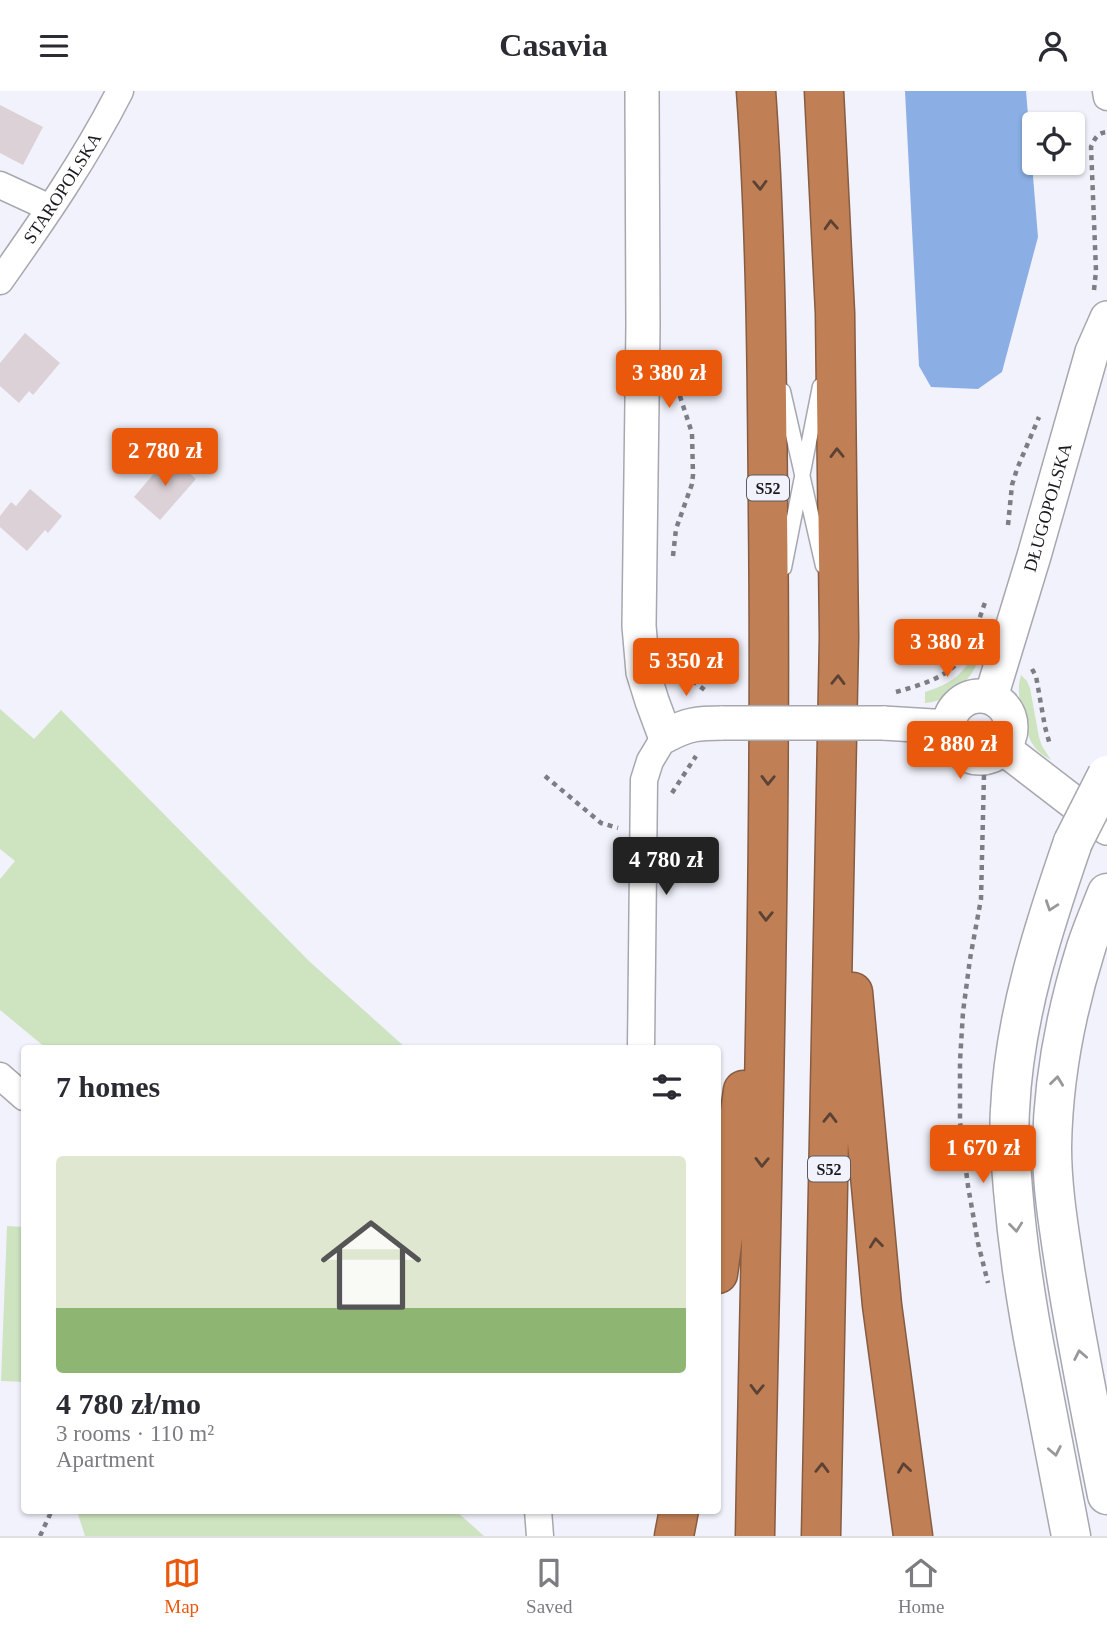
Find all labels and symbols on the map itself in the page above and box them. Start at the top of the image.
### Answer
street label: STAROPOLSKA [19,129,105,247]
one-way arrow [753,180,768,191]
one-way arrow [823,220,838,231]
pin: 3 380 zł [597,351,741,410]
pin: 2 780 zł [93,429,237,488]
street label: DŁUGOPOLSKA [1020,441,1076,574]
one-way arrow [829,447,845,458]
road number: S52 [747,475,789,501]
pin: 3 380 zł [875,619,1019,679]
pin: 5 350 zł [614,639,758,698]
one-way arrow [831,674,846,685]
pin: 2 880 zł [888,721,1032,781]
one-way arrow [760,775,776,786]
pin: 4 780 zł [594,837,738,897]
one-way arrow [1045,900,1059,912]
one-way arrow [759,910,774,921]
one-way arrow [1050,1075,1065,1087]
one-way arrow [822,1112,837,1123]
pin: 1 670 zł [911,1125,1055,1185]
one-way arrow [754,1157,769,1168]
road number: S52 [808,1157,850,1181]
one-way arrow [1008,1222,1023,1233]
one-way arrow [869,1237,884,1248]
one-way arrow [1073,1350,1088,1361]
one-way arrow [750,1384,765,1395]
one-way arrow [1046,1445,1061,1457]
one-way arrow [815,1462,830,1473]
one-way arrow [897,1462,912,1474]

